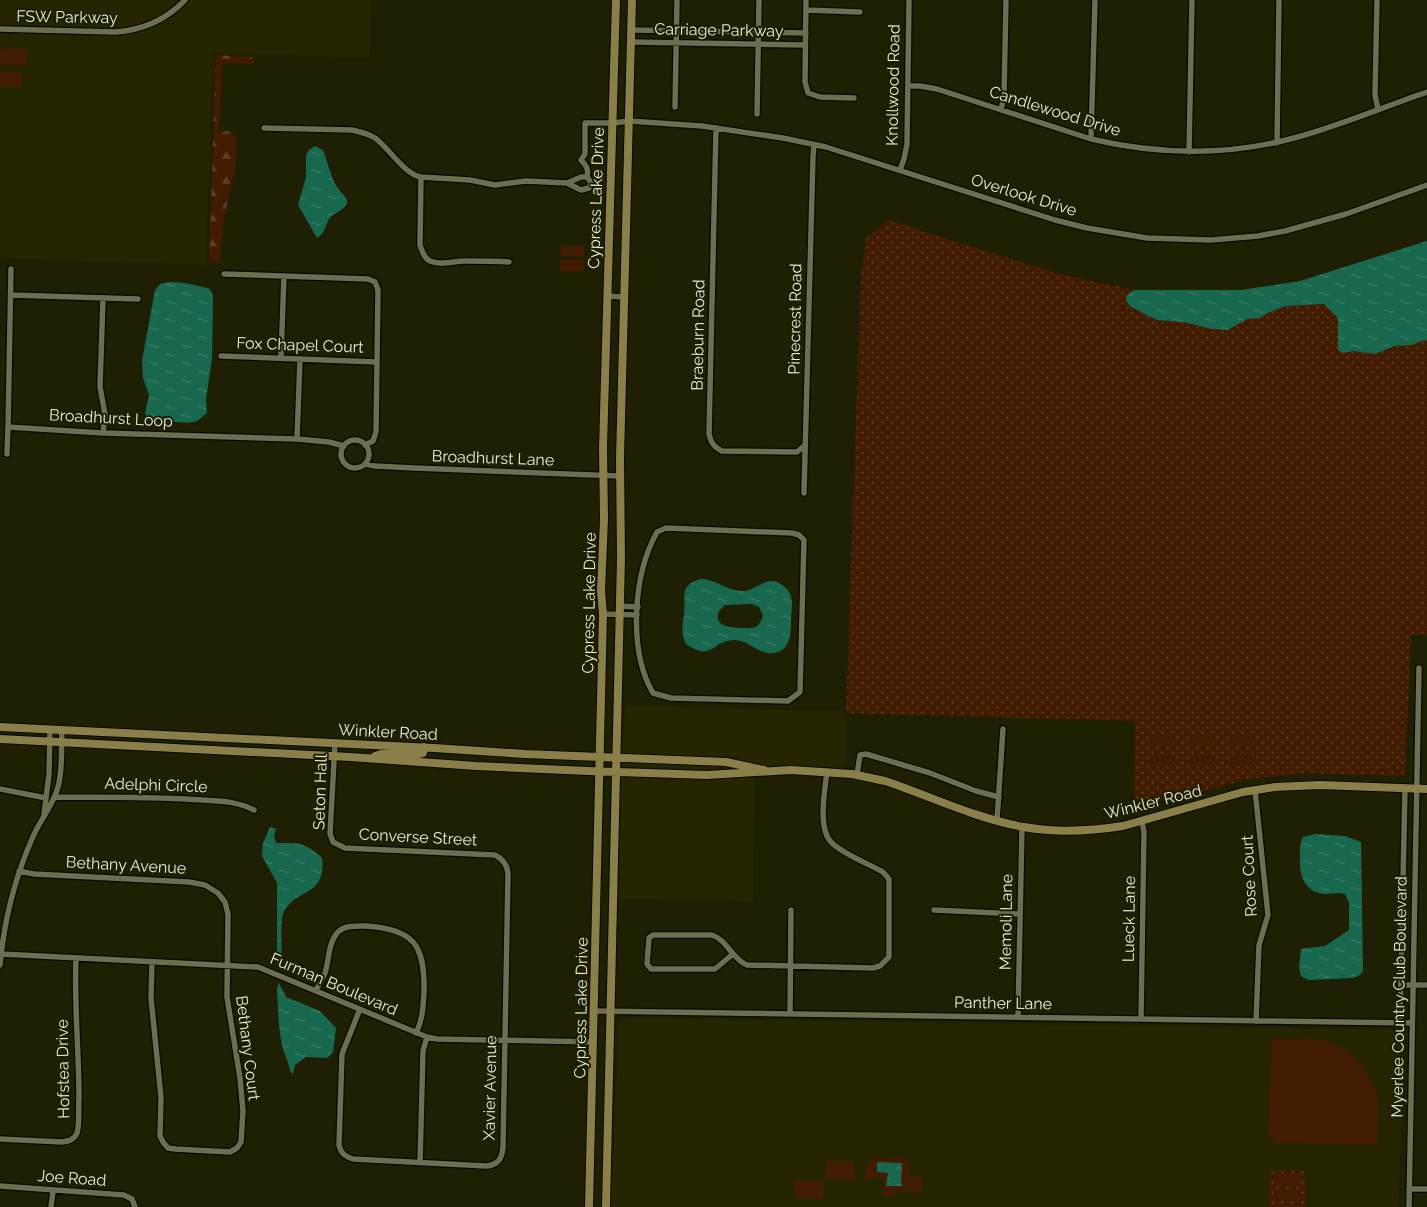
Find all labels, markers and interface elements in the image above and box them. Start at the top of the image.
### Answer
street label: FSW Parkway [16,7,118,27]
street label: Carriage Parkway [654,19,784,41]
street label: Knollwood Road [882,24,904,146]
street label: Candlewood Drive [987,82,1123,140]
street label: Cypress Lake Drive [584,127,608,269]
street label: Overlook Drive [969,170,1079,220]
street label: Pinecrest Road [785,263,805,375]
street label: Braeburn Road [688,279,708,391]
street label: Fox Chapel Court [236,333,365,357]
street label: Broadhurst Loop [49,405,173,431]
street label: Broadhurst Lane [431,446,555,470]
street label: Cypress Lake Drive [578,532,600,674]
street label: Winkler Road [338,720,438,744]
street label: Seton Hall [309,753,331,830]
street label: Adelphi Circle [104,774,208,796]
street label: Winkler Road [1102,781,1204,823]
street label: Converse Street [358,824,478,850]
street label: Rose Court [1237,834,1261,917]
street label: Bethany Avenue [65,852,187,878]
street label: Memoli Lane [996,874,1016,970]
street label: Lueck Lane [1119,876,1139,962]
street label: Myerlee Country Club Boulevard [1387,876,1411,1118]
street label: Cypress Lake Drive [570,937,592,1079]
street label: Furman Boulevard [267,949,401,1019]
street label: Panther Lane [954,993,1052,1013]
street label: Bethany Court [232,994,264,1102]
street label: Hofstea Drive [53,1019,73,1119]
street label: Xavier Avenue [480,1035,500,1141]
street label: Joe Road [37,1166,107,1190]

